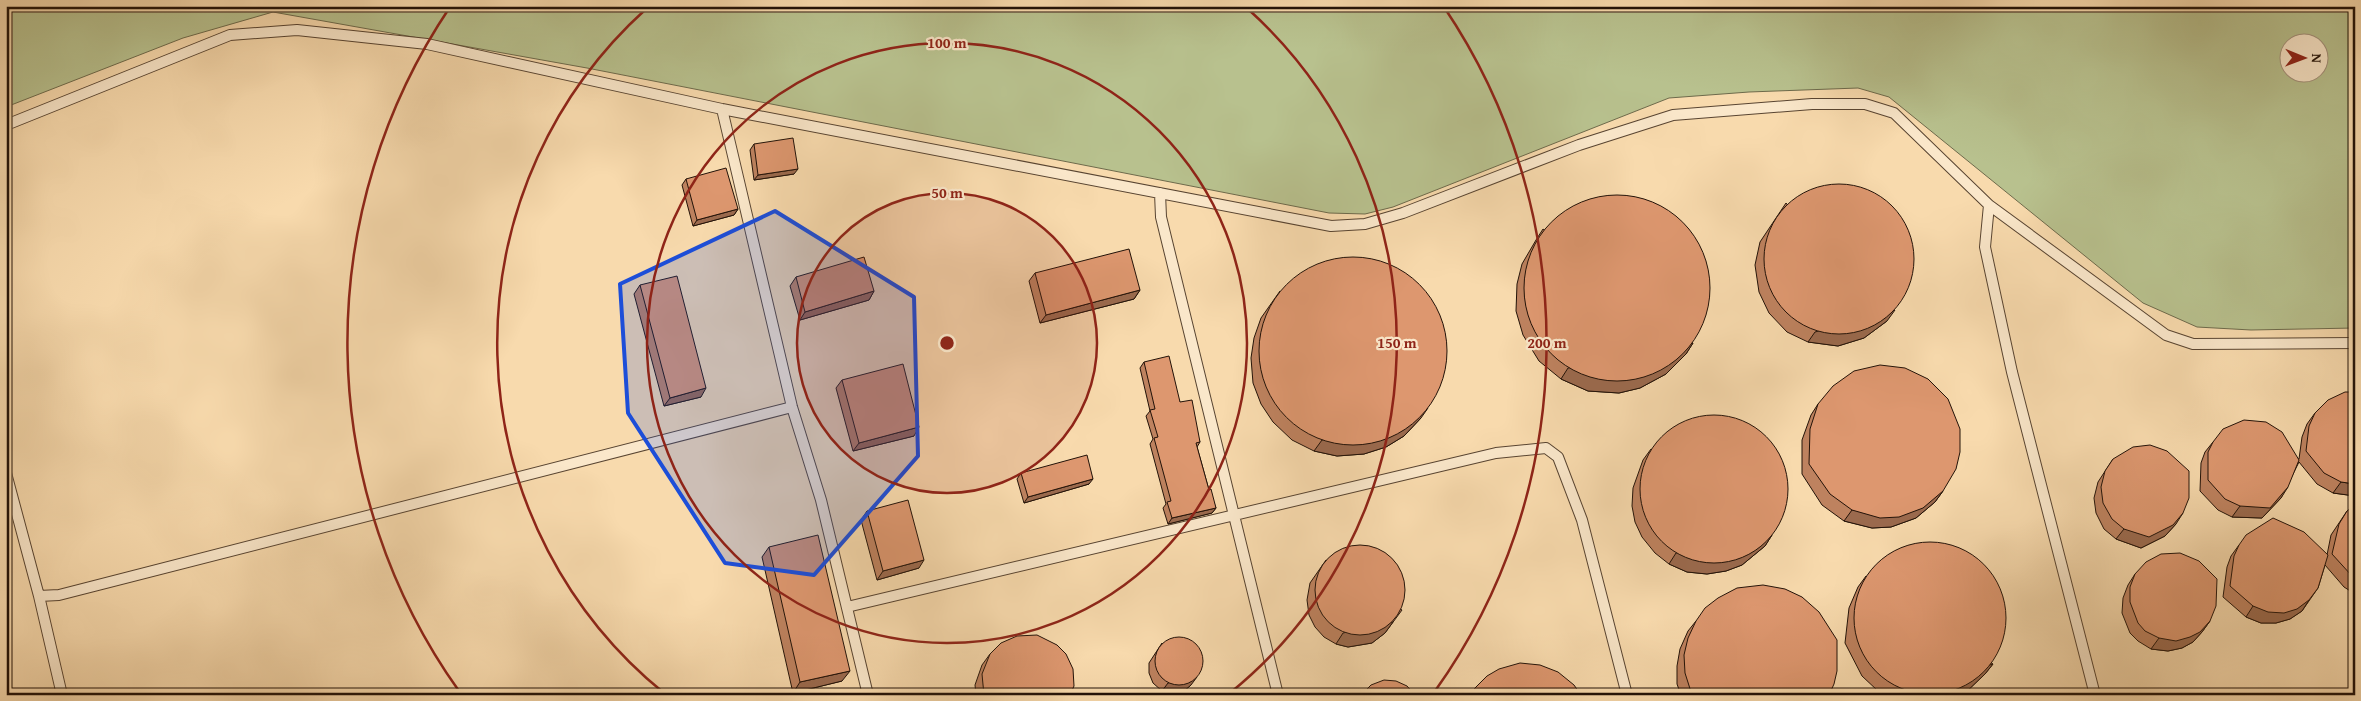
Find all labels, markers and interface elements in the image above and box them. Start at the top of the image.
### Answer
text: 100 m [927,32,967,53]
north arrow [2278,32,2328,82]
text: N [2307,53,2327,64]
text: 50 m [931,182,963,203]
text: 150 m [1377,332,1417,353]
text: 200 m [1527,332,1567,353]
centre of rings [938,334,956,352]

